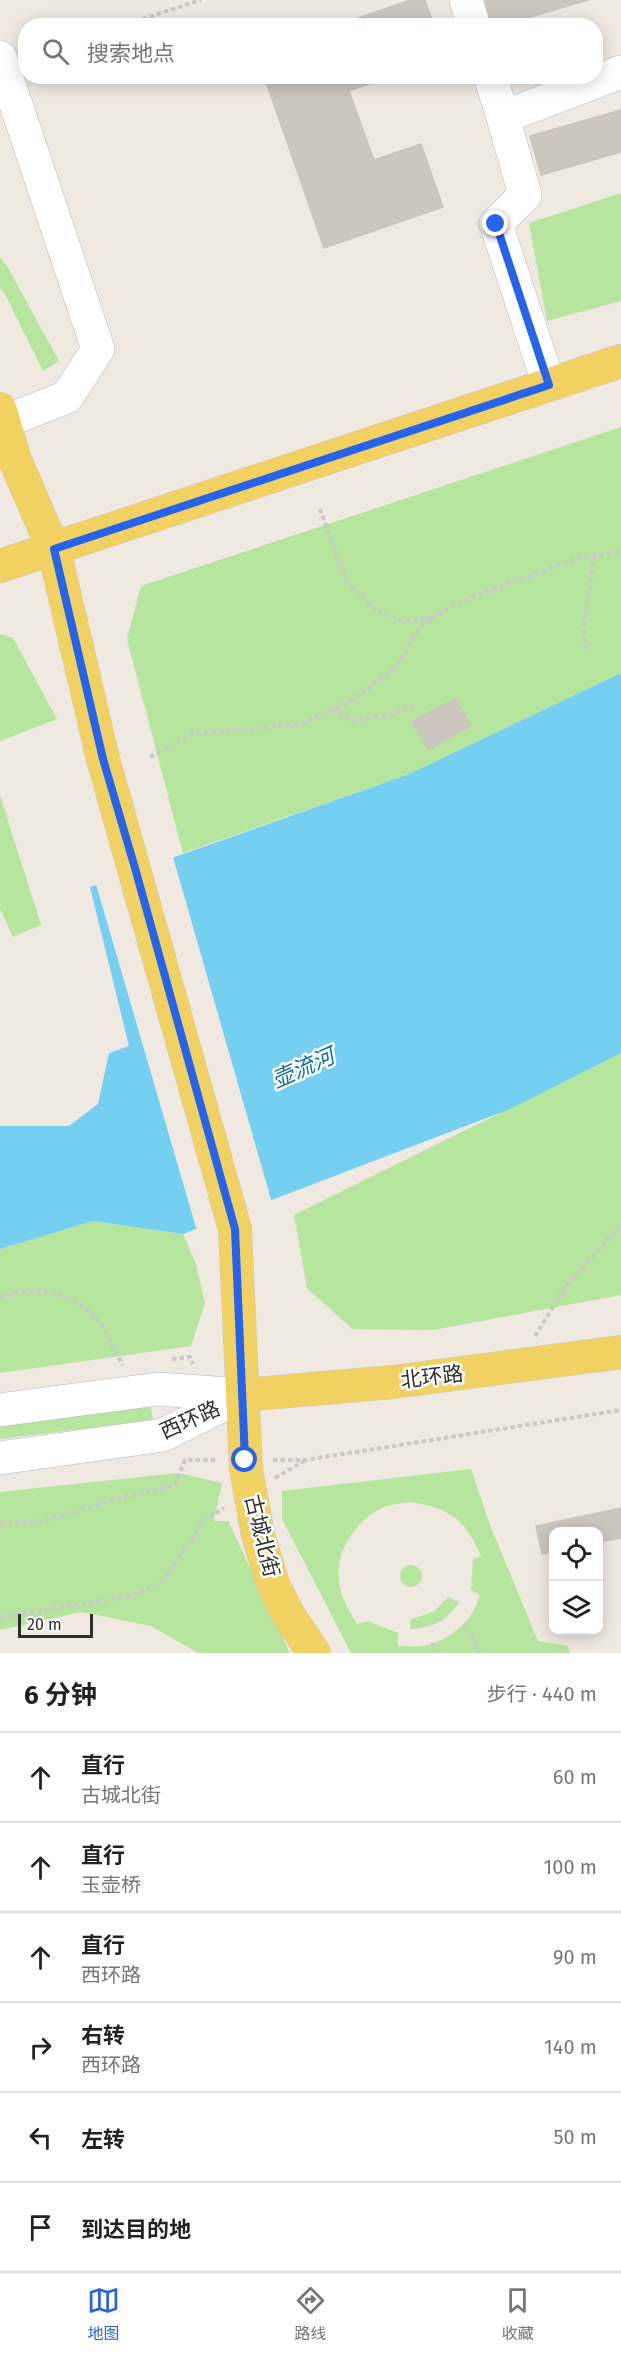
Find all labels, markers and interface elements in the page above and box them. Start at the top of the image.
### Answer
search box [18,18,603,84]
icon: search [39,35,72,68]
text: 搜索地点 [87,40,175,67]
route end [482,210,508,236]
water label: 壶流河 [267,1041,342,1094]
street label: 北环路 [399,1360,465,1394]
street label: 西环路 [156,1395,224,1445]
route start [231,1446,257,1472]
street label: 古城北街 [239,1492,285,1580]
map controls [549,1527,603,1635]
button: locate [549,1527,603,1581]
button: layers [549,1581,603,1635]
scale bar [18,1611,93,1638]
text: 20 m [27,1615,62,1634]
text: 6 分钟 [24,1680,97,1711]
text: 步行 · 440 m [487,1682,597,1706]
text: 直行 [81,1752,125,1779]
icon: ahead [24,1761,57,1794]
text: 60 m [553,1765,597,1789]
text: 古城北街 [81,1783,161,1807]
text: 直行 [81,1842,125,1869]
icon: ahead [24,1851,57,1884]
text: 100 m [544,1855,597,1879]
text: 玉壶桥 [81,1873,141,1897]
text: 直行 [81,1932,125,1959]
icon: ahead [24,1941,57,1974]
text: 90 m [553,1945,597,1969]
text: 西环路 [81,1963,141,1987]
text: 右转 [81,2022,125,2049]
icon: right [24,2031,57,2064]
text: 140 m [544,2035,597,2059]
text: 西环路 [81,2053,141,2077]
icon: left [24,2121,57,2154]
text: 50 m [553,2125,597,2149]
text: 左转 [81,2126,125,2153]
icon: arrive [24,2211,57,2244]
text: 到达目的地 [81,2216,191,2243]
tab: 地图 [87,2284,120,2344]
tab: 路线 [294,2284,327,2344]
tab: 收藏 [501,2284,534,2344]

